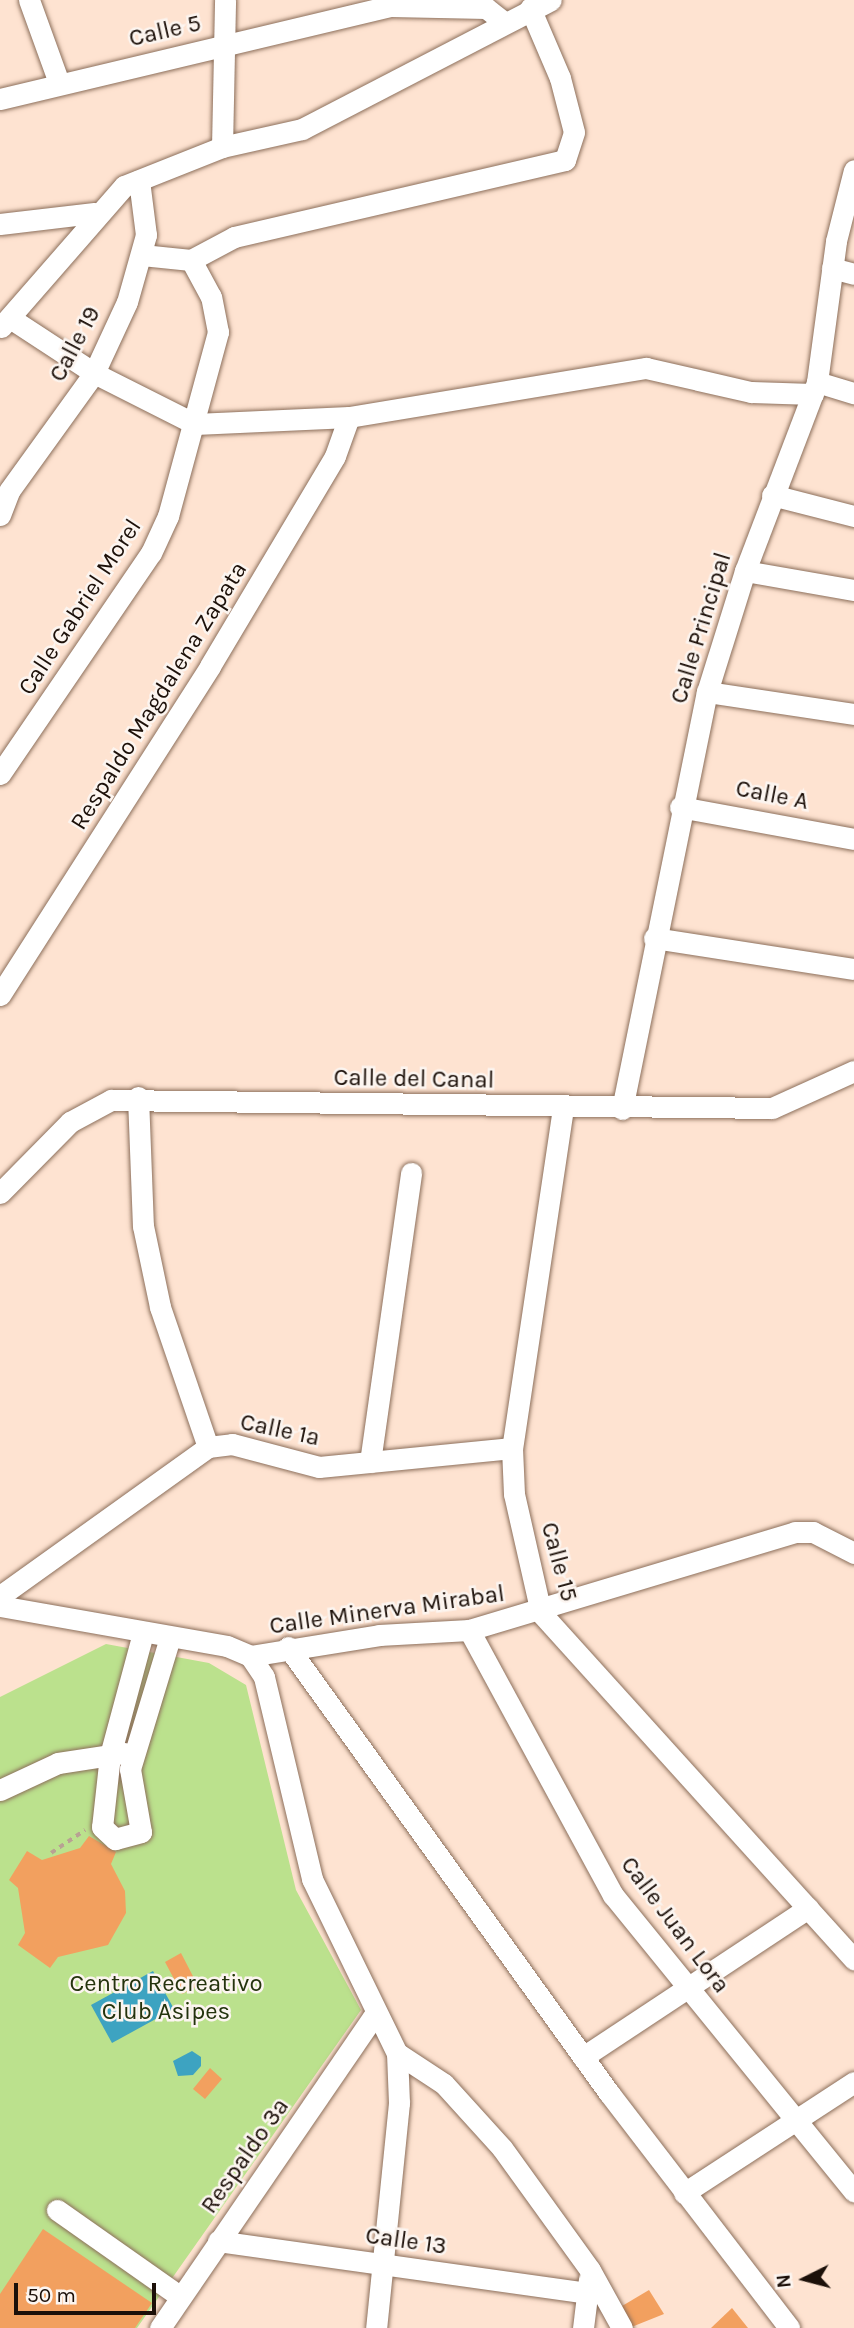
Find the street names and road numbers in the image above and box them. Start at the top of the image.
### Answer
street label: Calle 5 [126,9,204,53]
street label: Calle 19 [43,301,107,387]
street label: Calle Gabriel Morel [12,514,148,700]
street label: Calle Principal [664,549,738,707]
street label: Respaldo Magdalena Zapata [65,557,253,835]
street label: Calle A [733,774,811,816]
street label: Calle del Canal [333,1063,495,1095]
street label: Calle 1ª [238,1408,322,1452]
street label: Calle 15 [535,1519,583,1605]
street label: Calle Minerva Mirabal [268,1579,506,1641]
street label: Calle Juan Lora [614,1851,736,1999]
street label: Respaldo 3ª [195,2093,295,2219]
street label: Calle 13 [364,2221,448,2261]

